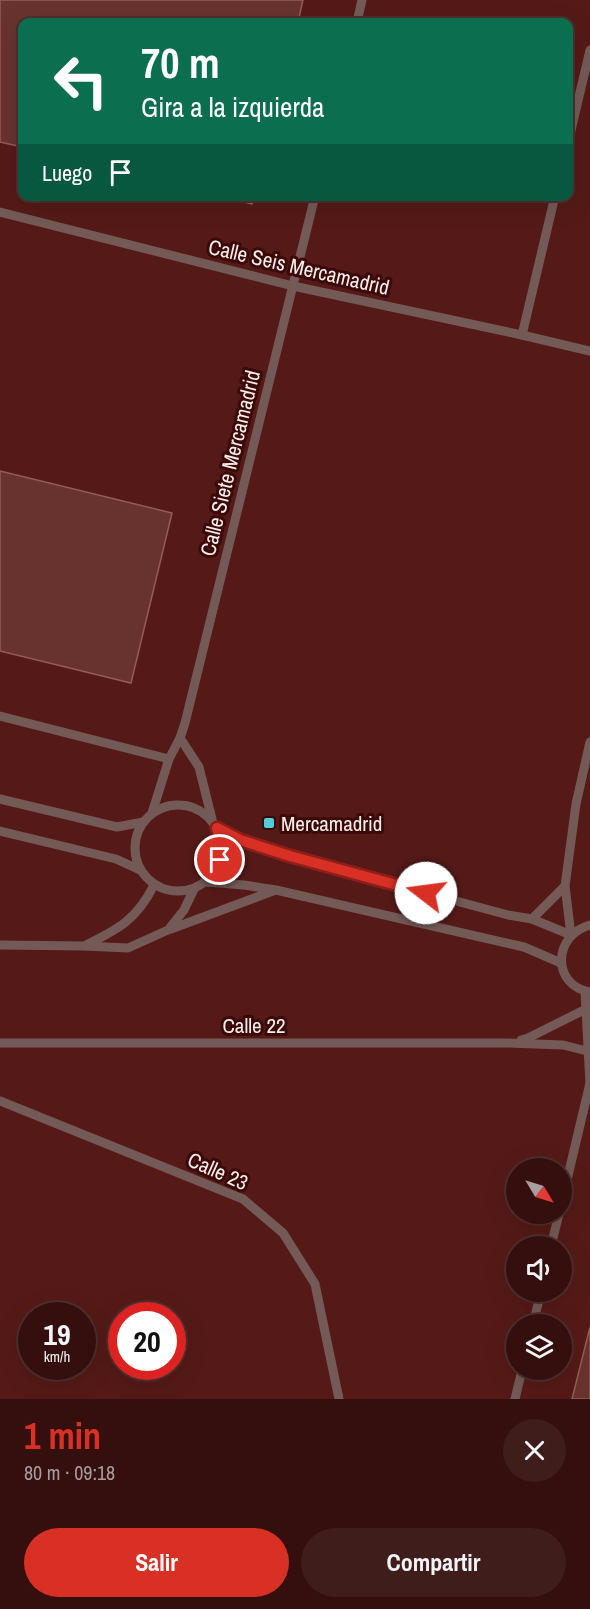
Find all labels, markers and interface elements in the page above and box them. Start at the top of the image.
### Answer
text: 70 m [141,35,220,91]
icon: left [42,42,120,120]
text: Gira a la izquierda [141,89,324,125]
icon: arrive [104,156,137,189]
text: Luego [42,158,92,188]
street label: Calle Seis Mercamadrid [206,232,392,302]
street label: Calle Siete Mercamadrid [193,367,267,559]
place label: Mercamadrid [281,809,382,838]
marker: Mercamadrid [262,816,276,830]
pin [194,834,245,885]
icon: arrive [203,843,236,876]
position arrow [394,861,458,925]
street label: Calle 22 [222,1011,286,1040]
street label: Calle 23 [183,1145,253,1197]
north arrow [506,1158,572,1224]
map controls [506,1158,572,1380]
button: sound [506,1236,572,1302]
speed limit sign: 20 [108,1302,186,1380]
text: 19 [43,1314,71,1354]
button: layers [506,1314,572,1380]
text: km/h [44,1346,70,1367]
text: 1 min [24,1412,101,1460]
button: close [503,1419,566,1482]
text: 80 m · 09:18 [24,1459,115,1486]
button: Salir [24,1528,289,1597]
button: Compartir [301,1528,566,1597]

